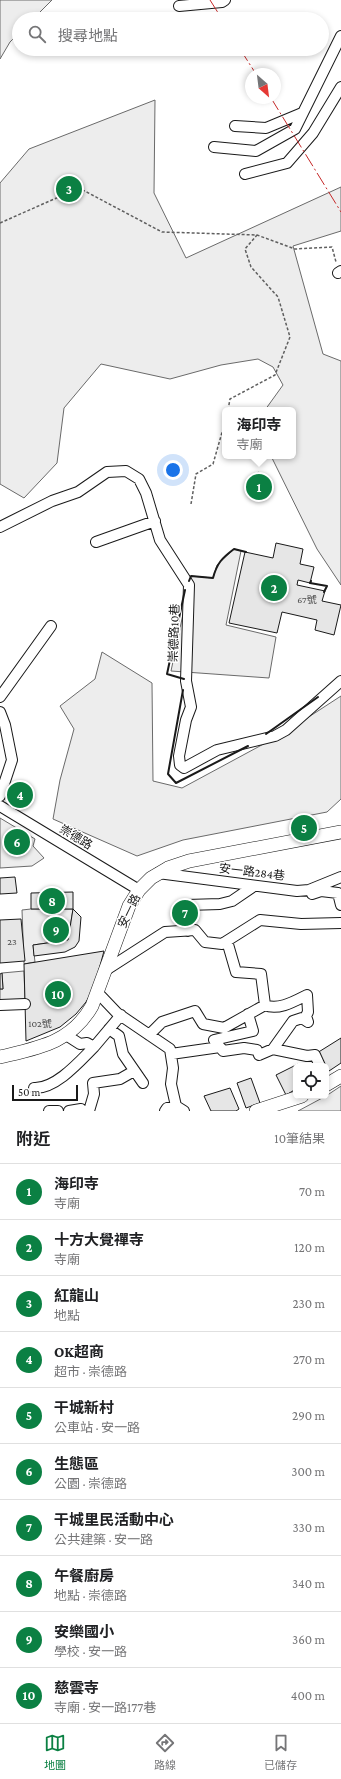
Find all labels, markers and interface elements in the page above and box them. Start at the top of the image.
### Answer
search box [12,12,329,56]
icon: search [26,23,48,45]
text: 搜尋地點 [58,28,118,44]
north arrow [245,68,281,104]
pin: 3 [56,174,82,204]
popup [222,407,296,459]
text: 海印寺 [236,417,282,433]
text: 寺廟 [236,437,263,452]
your location [163,460,183,480]
pin: 1 [246,472,272,502]
pin: 2 [261,573,287,603]
house number: 67號 [297,594,317,605]
street label: 崇德路10巷 [166,603,182,663]
pin: 4 [7,780,33,810]
pin: 5 [291,813,317,843]
street label: 崇德路 [57,822,95,852]
pin: 6 [4,827,30,857]
street label: 安一路284巷 [218,861,286,883]
pin: 8 [39,886,65,916]
street label: 安一路 [115,892,143,930]
pin: 7 [172,898,198,928]
pin: 9 [43,915,69,945]
house number: 23 [7,936,17,947]
pin: 10 [45,979,71,1009]
house number: 102號 [28,1018,52,1029]
map controls [293,1063,329,1099]
button: locate [293,1063,329,1099]
scale bar [12,1083,78,1102]
text: 50 m [18,1086,40,1098]
text: 附近 [16,1130,50,1149]
text: 10筆結果 [274,1131,325,1146]
text: 海印寺 [54,1176,99,1192]
text: 1 [27,1184,31,1199]
text: 70 m [299,1184,325,1199]
text: 寺廟 [54,1196,80,1211]
text: 十方大覺禪寺 [54,1232,144,1248]
text: 2 [26,1240,32,1255]
text: 120 m [294,1240,325,1255]
text: 寺廟 [54,1252,80,1267]
text: 紅龍山 [54,1288,99,1304]
text: 3 [26,1296,32,1311]
text: 230 m [292,1296,325,1311]
text: 地點 [54,1308,80,1323]
text: OK超商 [54,1344,104,1360]
text: 4 [25,1352,33,1367]
text: 270 m [293,1352,325,1367]
text: 超市 · 崇德路 [54,1364,127,1379]
text: 干城新村 [54,1400,114,1416]
text: 5 [26,1408,32,1423]
text: 290 m [292,1408,325,1423]
text: 公車站 · 安一路 [54,1420,140,1435]
text: 生態區 [54,1456,99,1472]
text: 6 [25,1464,33,1479]
text: 300 m [291,1464,325,1479]
text: 公園 · 崇德路 [54,1476,127,1491]
text: 干城里民活動中心 [54,1512,174,1528]
text: 7 [26,1520,32,1535]
text: 330 m [292,1520,325,1535]
text: 公共建築 · 安一路 [54,1532,153,1547]
text: 午餐廚房 [54,1568,114,1584]
text: 8 [25,1576,33,1591]
text: 340 m [292,1576,325,1591]
text: 地點 · 崇德路 [54,1588,127,1603]
text: 安樂國小 [54,1624,114,1640]
text: 9 [25,1632,33,1647]
text: 360 m [292,1632,325,1647]
text: 學校 · 安一路 [54,1644,127,1659]
text: 慈雲寺 [54,1680,99,1696]
text: 10 [23,1688,35,1703]
text: 400 m [291,1688,325,1703]
text: 寺廟 · 安一路177巷 [54,1700,156,1715]
tab: 地圖 [44,1732,66,1772]
tab: 路線 [154,1732,176,1772]
tab: 已儲存 [264,1732,297,1772]

